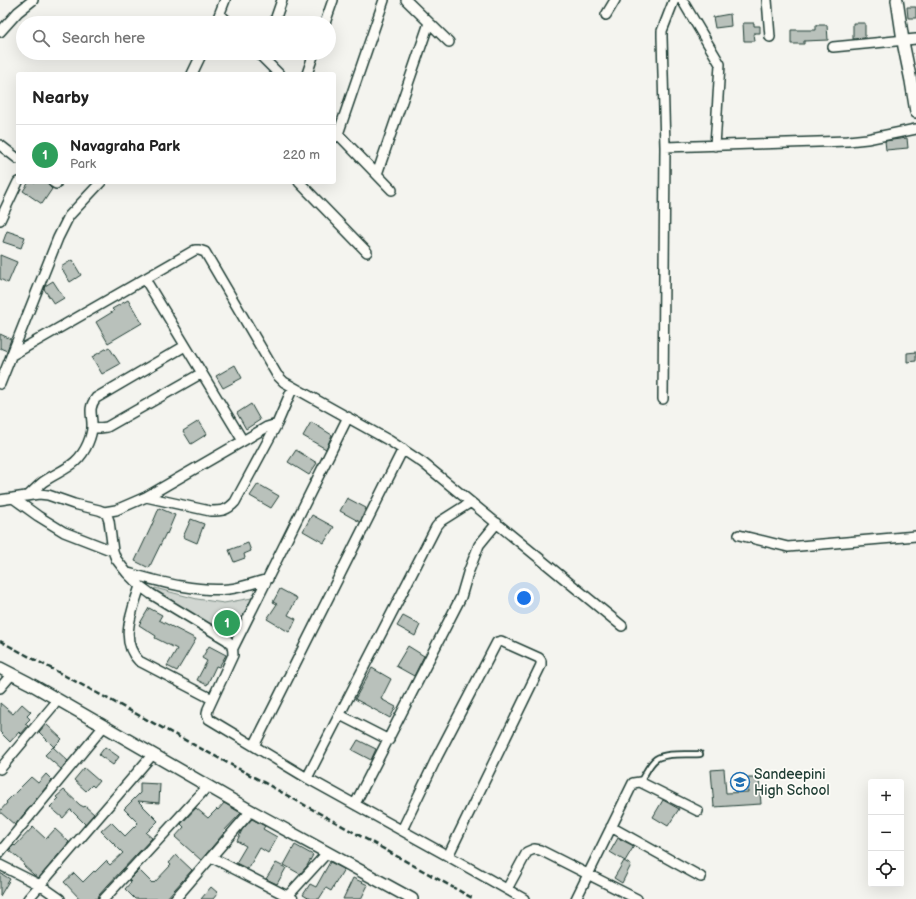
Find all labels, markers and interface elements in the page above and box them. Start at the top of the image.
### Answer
search box [16,16,336,60]
icon: search [30,27,52,49]
text: Search here [62,29,145,48]
text: Nearby [32,88,89,108]
text: Navagraha Park [70,137,180,156]
text: 1 [42,147,48,163]
text: 220 m [283,147,320,163]
text: Park [70,156,96,172]
your location [514,588,534,608]
pin: 1 [214,608,240,638]
place label: Sandeepini High School [754,766,830,799]
school or university icon: Sandeepini High School [729,771,751,793]
map controls [868,779,904,887]
button: + [868,779,904,815]
button: − [868,815,904,851]
button: locate [868,851,904,887]

